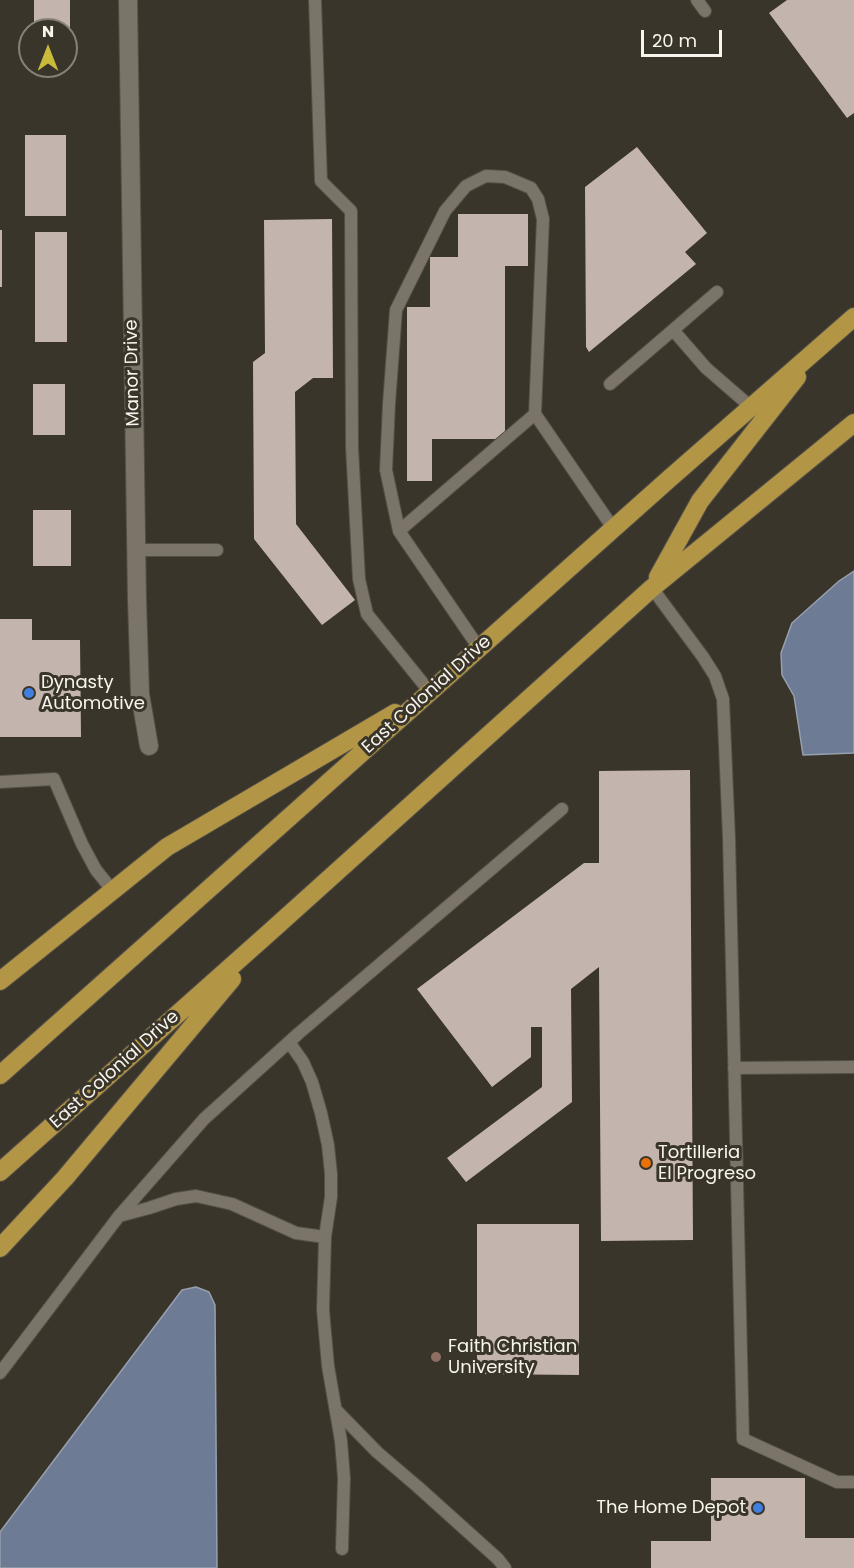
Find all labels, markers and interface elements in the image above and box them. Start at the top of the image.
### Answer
north arrow [18,18,78,78]
scale bar [644,18,725,56]
text: N [42,20,54,43]
text: 20 m [652,28,697,53]
street label: Manor Drive [121,319,145,427]
street label: East Colonial Drive [358,631,496,759]
place label: Dynasty Automotive [41,672,145,714]
marker: Dynasty Automotive [22,686,36,700]
street label: East Colonial Drive [46,1006,184,1134]
place label: Tortilleria El Progreso [658,1142,756,1184]
marker: Tortilleria El Progreso [639,1156,653,1170]
place label: Faith Christian University [448,1336,577,1378]
marker: Faith Christian University [429,1350,443,1364]
place label: The Home Depot [596,1497,746,1519]
marker: The Home Depot [751,1501,765,1515]

